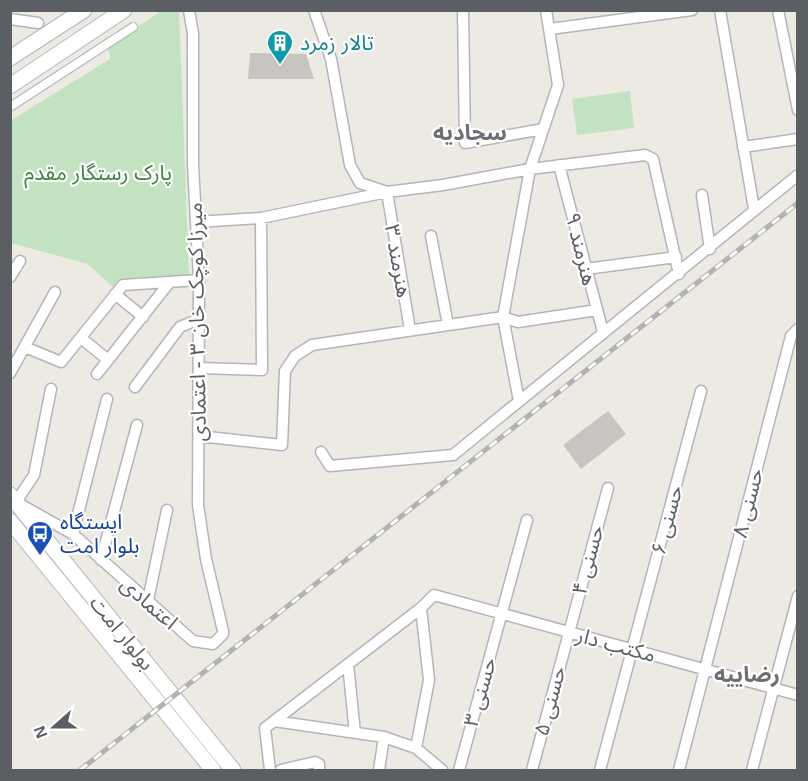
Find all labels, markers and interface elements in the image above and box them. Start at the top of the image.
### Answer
building icon: تالار زمرد [265,28,295,66]
place label: تالار زمرد [300,31,374,55]
district label: سجادیه [433,120,507,145]
park label: پارک رستگار مقدم [24,161,172,189]
street label: میرزا کوچک خان ۳ - اعتمادی [183,202,212,442]
street label: هنرمند ۹ [560,210,602,288]
street label: هنرمند ۳ [380,222,416,300]
street label: حسنی ۸ [728,466,768,540]
street label: حسنی ۶ [646,483,688,557]
place label: ایستگاه بلوار امت [60,510,139,558]
bus stop icon: ایستگاه بلوار امت [25,519,55,557]
street label: حسنی ۴ [567,523,609,597]
street label: اعتمادی [116,572,182,634]
street label: بولوار امت [85,591,159,675]
street label: مکتب دار [573,623,658,667]
street label: حسنی ۳ [459,655,501,729]
district label: رضاییه [714,662,780,688]
street label: حسنی ۵ [529,664,571,738]
north arrow [24,697,84,757]
text: N [30,724,50,741]

